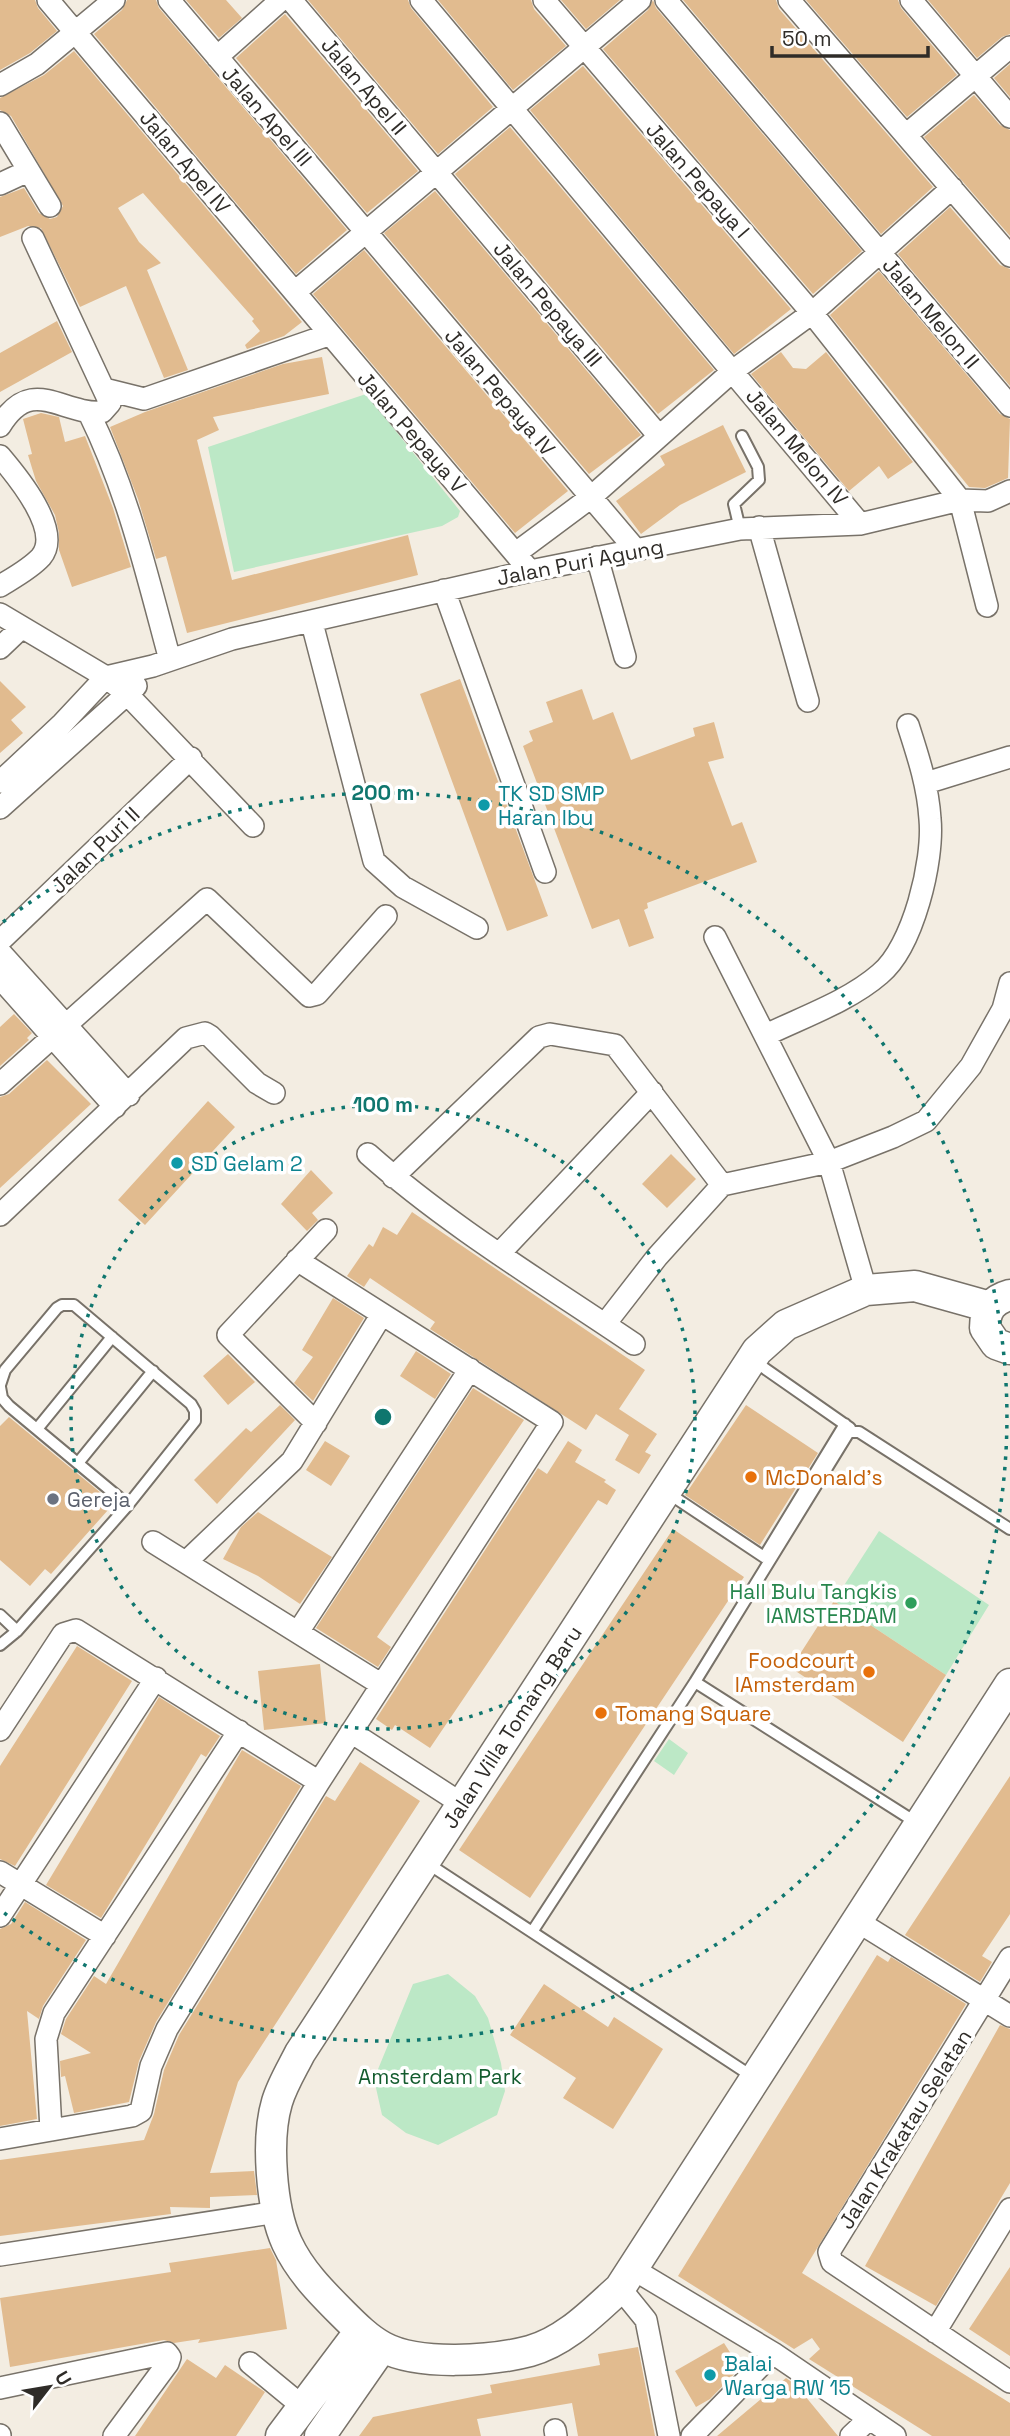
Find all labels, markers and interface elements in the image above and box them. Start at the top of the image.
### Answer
scale bar [772,14,928,58]
text: 50 m [782,25,832,52]
street label: Jalan Apel II [315,32,413,140]
street label: Jalan Apel III [216,60,318,172]
street label: Jalan Apel IV [134,105,236,219]
street label: Jalan Pepaya I [640,116,756,244]
street label: Jalan Pepaya III [488,236,608,372]
street label: Jalan Melon II [877,252,985,374]
street label: Jalan Pepaya IV [439,323,561,461]
street label: Jalan Pepaya V [352,366,472,498]
street label: Jalan Melon IV [740,383,854,511]
street label: Jalan Puri Agung [494,533,666,591]
text: 200 m [352,779,414,806]
place label: TK SD SMP Haran Ibu [498,780,604,831]
marker: TK SD SMP Haran Ibu [476,797,492,813]
street label: Jalan Puri II [45,801,145,899]
text: 100 m [353,1091,413,1118]
place label: SD Gelam 2 [191,1150,303,1177]
marker: SD Gelam 2 [169,1155,185,1171]
centre of rings [371,1405,395,1429]
place label: McDonald's [765,1464,883,1491]
marker: McDonald's [743,1469,759,1485]
place label: Gereja [67,1486,131,1513]
marker: Gereja [45,1491,61,1507]
place label: Hall Bulu Tangkis IAMSTERDAM [729,1578,897,1629]
marker: Hall Bulu Tangkis IAMSTERDAM [903,1595,919,1611]
street label: Jalan Villa Tomang Baru [436,1621,588,1833]
place label: Foodcourt IAmsterdam [735,1647,855,1698]
marker: Foodcourt IAmsterdam [861,1664,877,1680]
place label: Tomang Square [615,1700,771,1727]
marker: Tomang Square [593,1705,609,1721]
street label: Jalan Krakatau Selatan [832,2024,978,2234]
park label: Amsterdam Park [358,2063,522,2090]
place label: Balai Warga RW 15 [724,2350,851,2401]
north arrow [14,2352,84,2422]
text: U [49,2367,77,2390]
marker: Balai Warga RW 15 [702,2367,718,2383]

